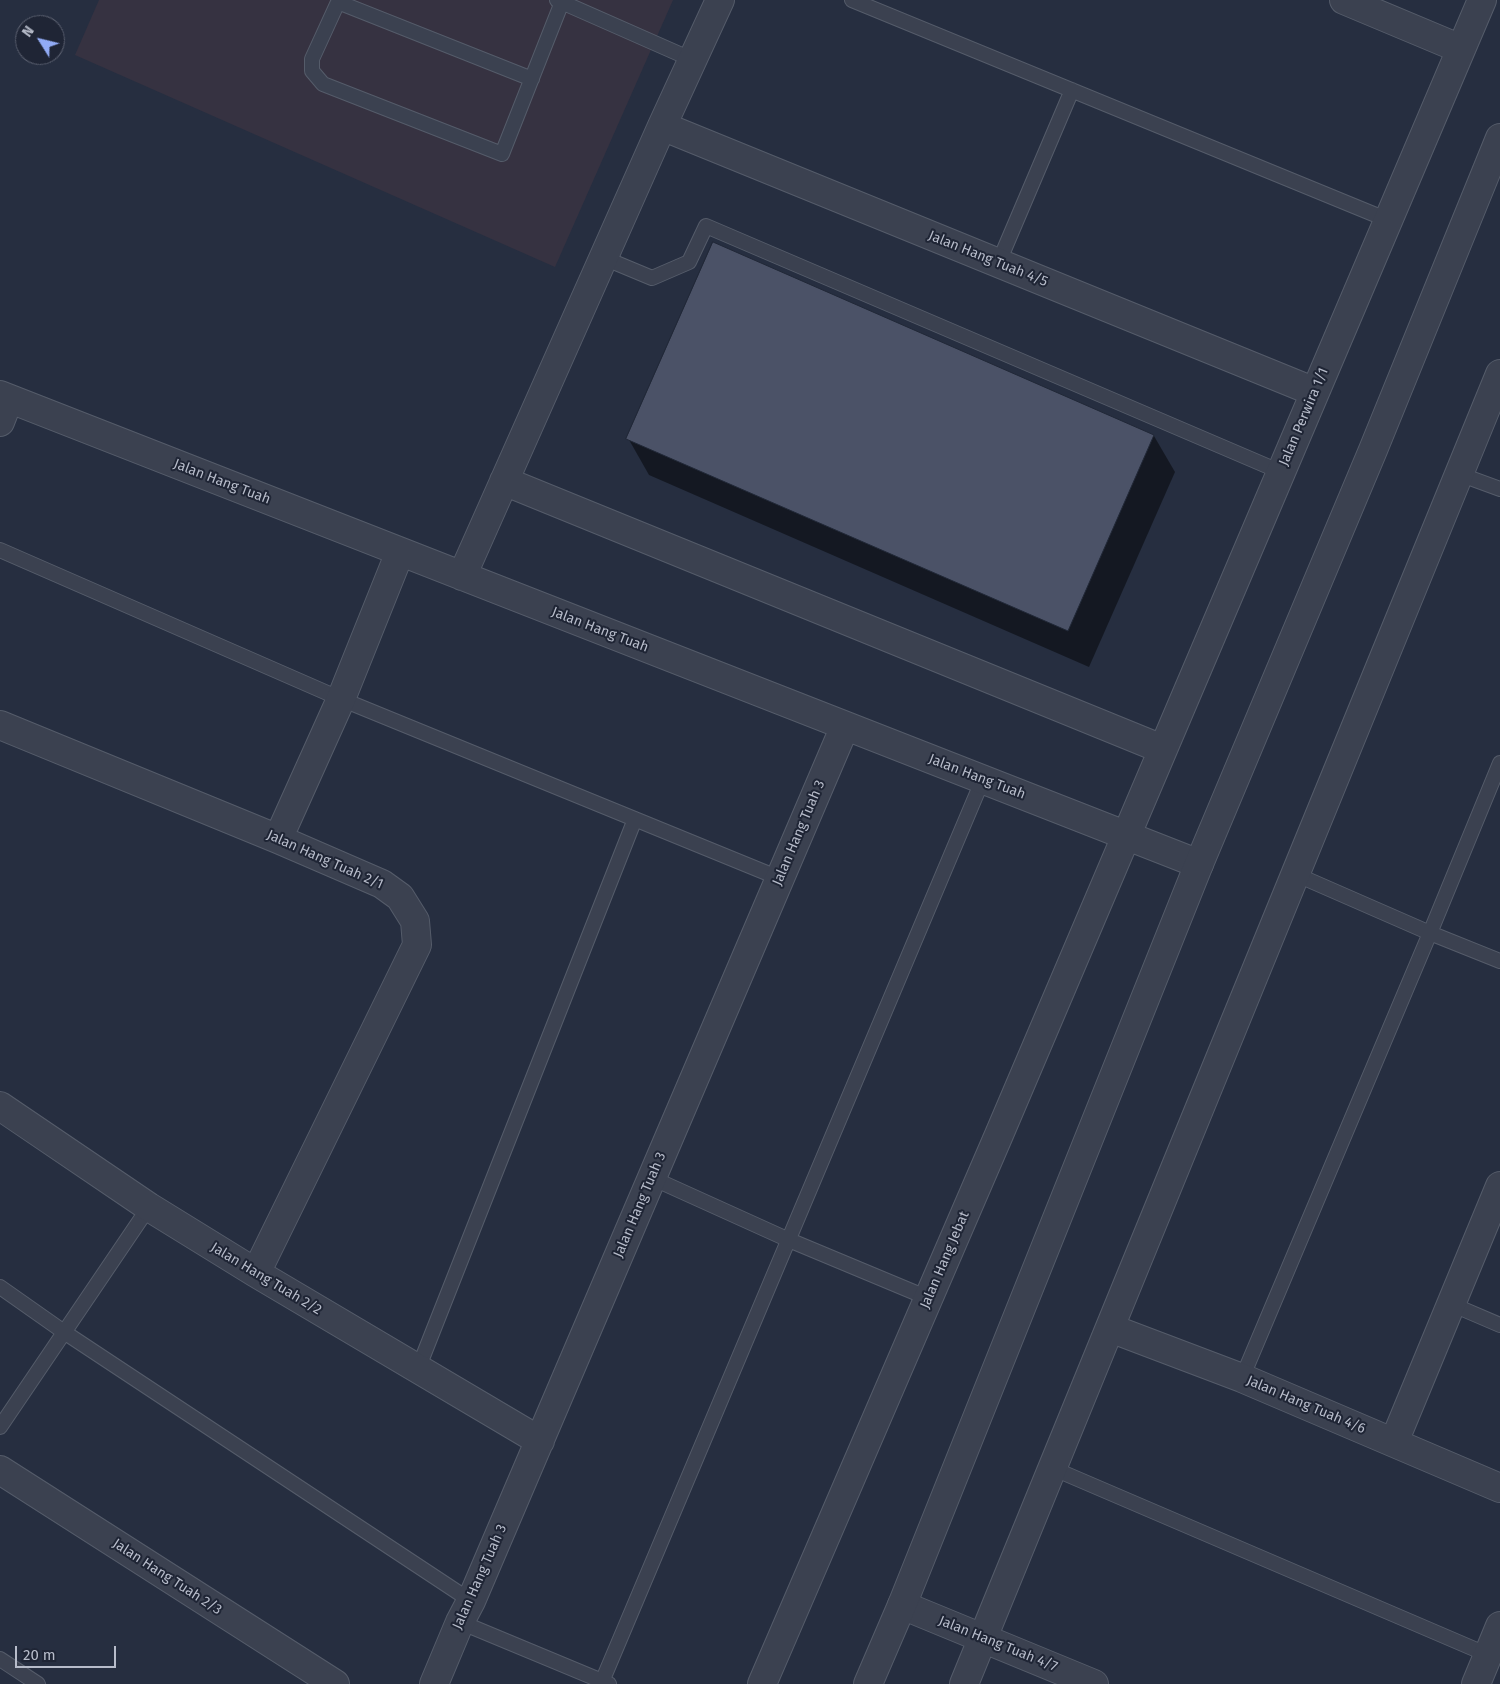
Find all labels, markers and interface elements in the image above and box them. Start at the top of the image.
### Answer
north arrow [15,15,65,65]
text: N [19,23,38,40]
street label: Jalan Hang Tuah 4/5 [926,227,1050,291]
street label: Jalan Perwira 1/1 [1276,365,1332,469]
street label: Jalan Hang Tuah [171,456,273,508]
street label: Jalan Hang Tuah [549,604,651,656]
street label: Jalan Hang Tuah [926,751,1028,803]
street label: Jalan Hang Tuah 3 [769,778,829,888]
street label: Jalan Hang Tuah 2/1 [264,827,386,893]
street label: Jalan Hang Tuah 3 [610,1150,670,1260]
street label: Jalan Hang Jebat [917,1209,973,1311]
street label: Jalan Hang Tuah 2/2 [207,1239,325,1319]
street label: Jalan Hang Tuah 4/6 [1244,1372,1368,1438]
street label: Jalan Hang Tuah 3 [449,1522,511,1632]
street label: Jalan Hang Tuah 2/3 [109,1535,225,1619]
street label: Jalan Hang Tuah 4/7 [936,1612,1060,1676]
scale bar [18,1636,119,1668]
text: 20 m [23,1646,56,1664]

